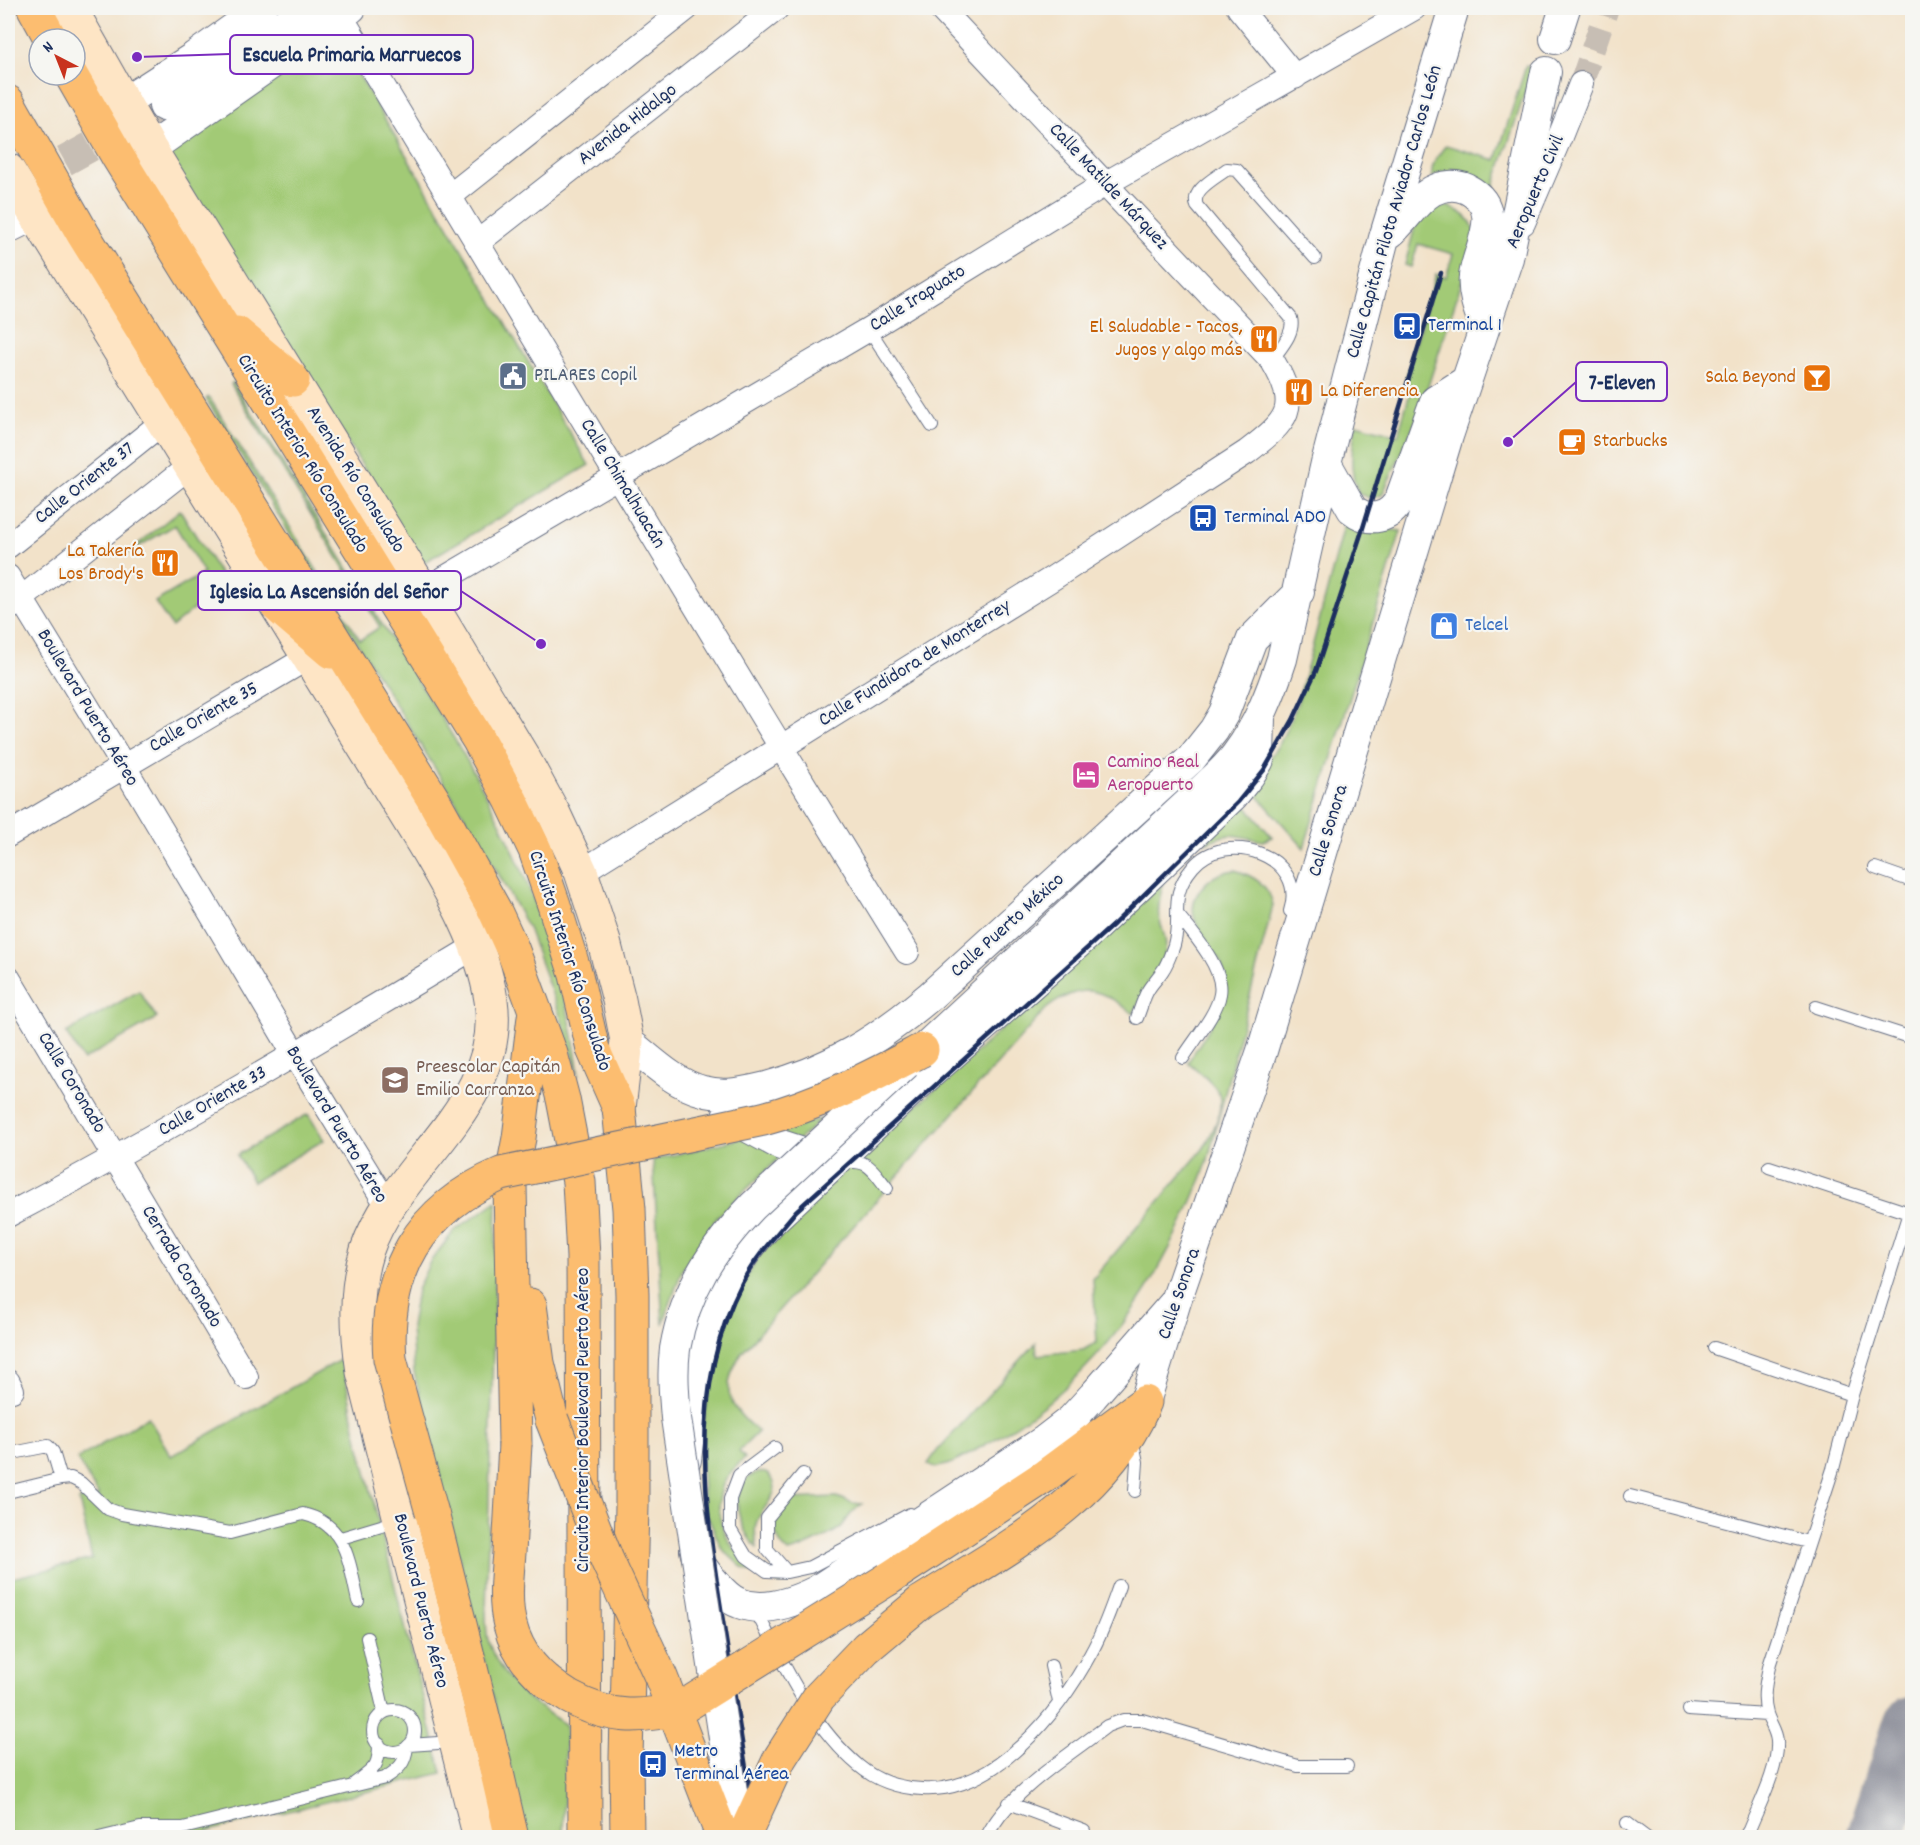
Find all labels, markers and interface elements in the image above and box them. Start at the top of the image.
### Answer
north arrow [27,27,87,87]
callout: Escuela Primaria Marruecos [230,35,473,74]
text: N [38,36,59,59]
text: Escuela Primaria Marruecos [242,42,462,72]
street label: Calle Capitán Piloto Aviador Carlos León [1340,62,1450,362]
street label: Avenida Hidalgo [572,77,684,173]
street label: Calle Matilde Márquez [1042,117,1175,257]
street label: Aeropuerto Civil [1499,131,1573,253]
street label: Calle Irapuato [865,258,972,340]
station icon: Terminal 1 [1391,310,1423,342]
place label: Terminal 1 [1428,312,1502,340]
place label: El Saludable - Tacos, Jugos y algo más [1089,314,1243,365]
restaurant icon: El Saludable - Tacos, Jugos y algo más [1248,323,1280,355]
street label: Circuito Interior Río Consulado [229,349,375,559]
public building icon: PILARES Copil [497,360,529,392]
place label: PILARES Copil [534,362,637,390]
callout: 7-Eleven [1576,362,1667,401]
bar icon: Sala Beyond [1801,362,1833,394]
place label: Sala Beyond [1705,364,1796,392]
text: 7-Eleven [1589,370,1656,400]
restaurant icon: La Diferencia [1283,376,1315,408]
place label: La Diferencia [1320,378,1419,406]
street label: Avenida Río Consulado [298,401,412,559]
street label: Calle Chimalhuacán [572,414,672,554]
cafe icon: Starbucks [1556,426,1588,458]
place label: Starbucks [1593,428,1668,456]
street label: Calle Oriente 37 [29,436,141,532]
bus stop icon: Terminal ADO [1187,502,1219,534]
place label: Terminal ADO [1224,504,1326,532]
place label: La Takería Los Brody's [58,538,145,589]
restaurant icon: La Takería Los Brody's [149,547,181,579]
callout: Iglesia La Ascensión del Señor [198,571,461,610]
text: Iglesia La Ascensión del Señor [210,579,450,609]
street label: Calle Fundidora de Monterrey [813,593,1017,735]
shop icon: Telcel [1428,610,1460,642]
place label: Telcel [1465,612,1508,640]
street label: Boulevard Puerto Aéreo [29,624,145,792]
street label: Calle Oriente 35 [144,675,264,761]
place label: Camino Real Aeropuerto [1107,749,1199,800]
hotel icon: Camino Real Aeropuerto [1070,759,1102,791]
street label: Calle Sonora [1302,781,1356,880]
street label: Circuito Interior Río Consulado [520,847,618,1075]
street label: Calle Puerto México [945,867,1071,985]
street label: Calle Coronado [30,1027,112,1139]
street label: Boulevard Puerto Aéreo [278,1041,394,1209]
place label: Preescolar Capitán Emilio Carranza [416,1054,560,1105]
street label: Calle Oriente 33 [153,1060,273,1144]
school or university icon: Preescolar Capitán Emilio Carranza [379,1064,411,1096]
street label: Cerrada Coronado [133,1201,229,1334]
street label: Calle Sonora [1151,1244,1209,1343]
street label: Circuito Interior Boulevard Puerto Aéreo [570,1267,598,1572]
street label: Boulevard Puerto Aéreo [385,1511,455,1691]
place label: Metro Terminal Aérea [674,1738,789,1789]
bus stop icon: Metro Terminal Aérea [637,1748,669,1780]

